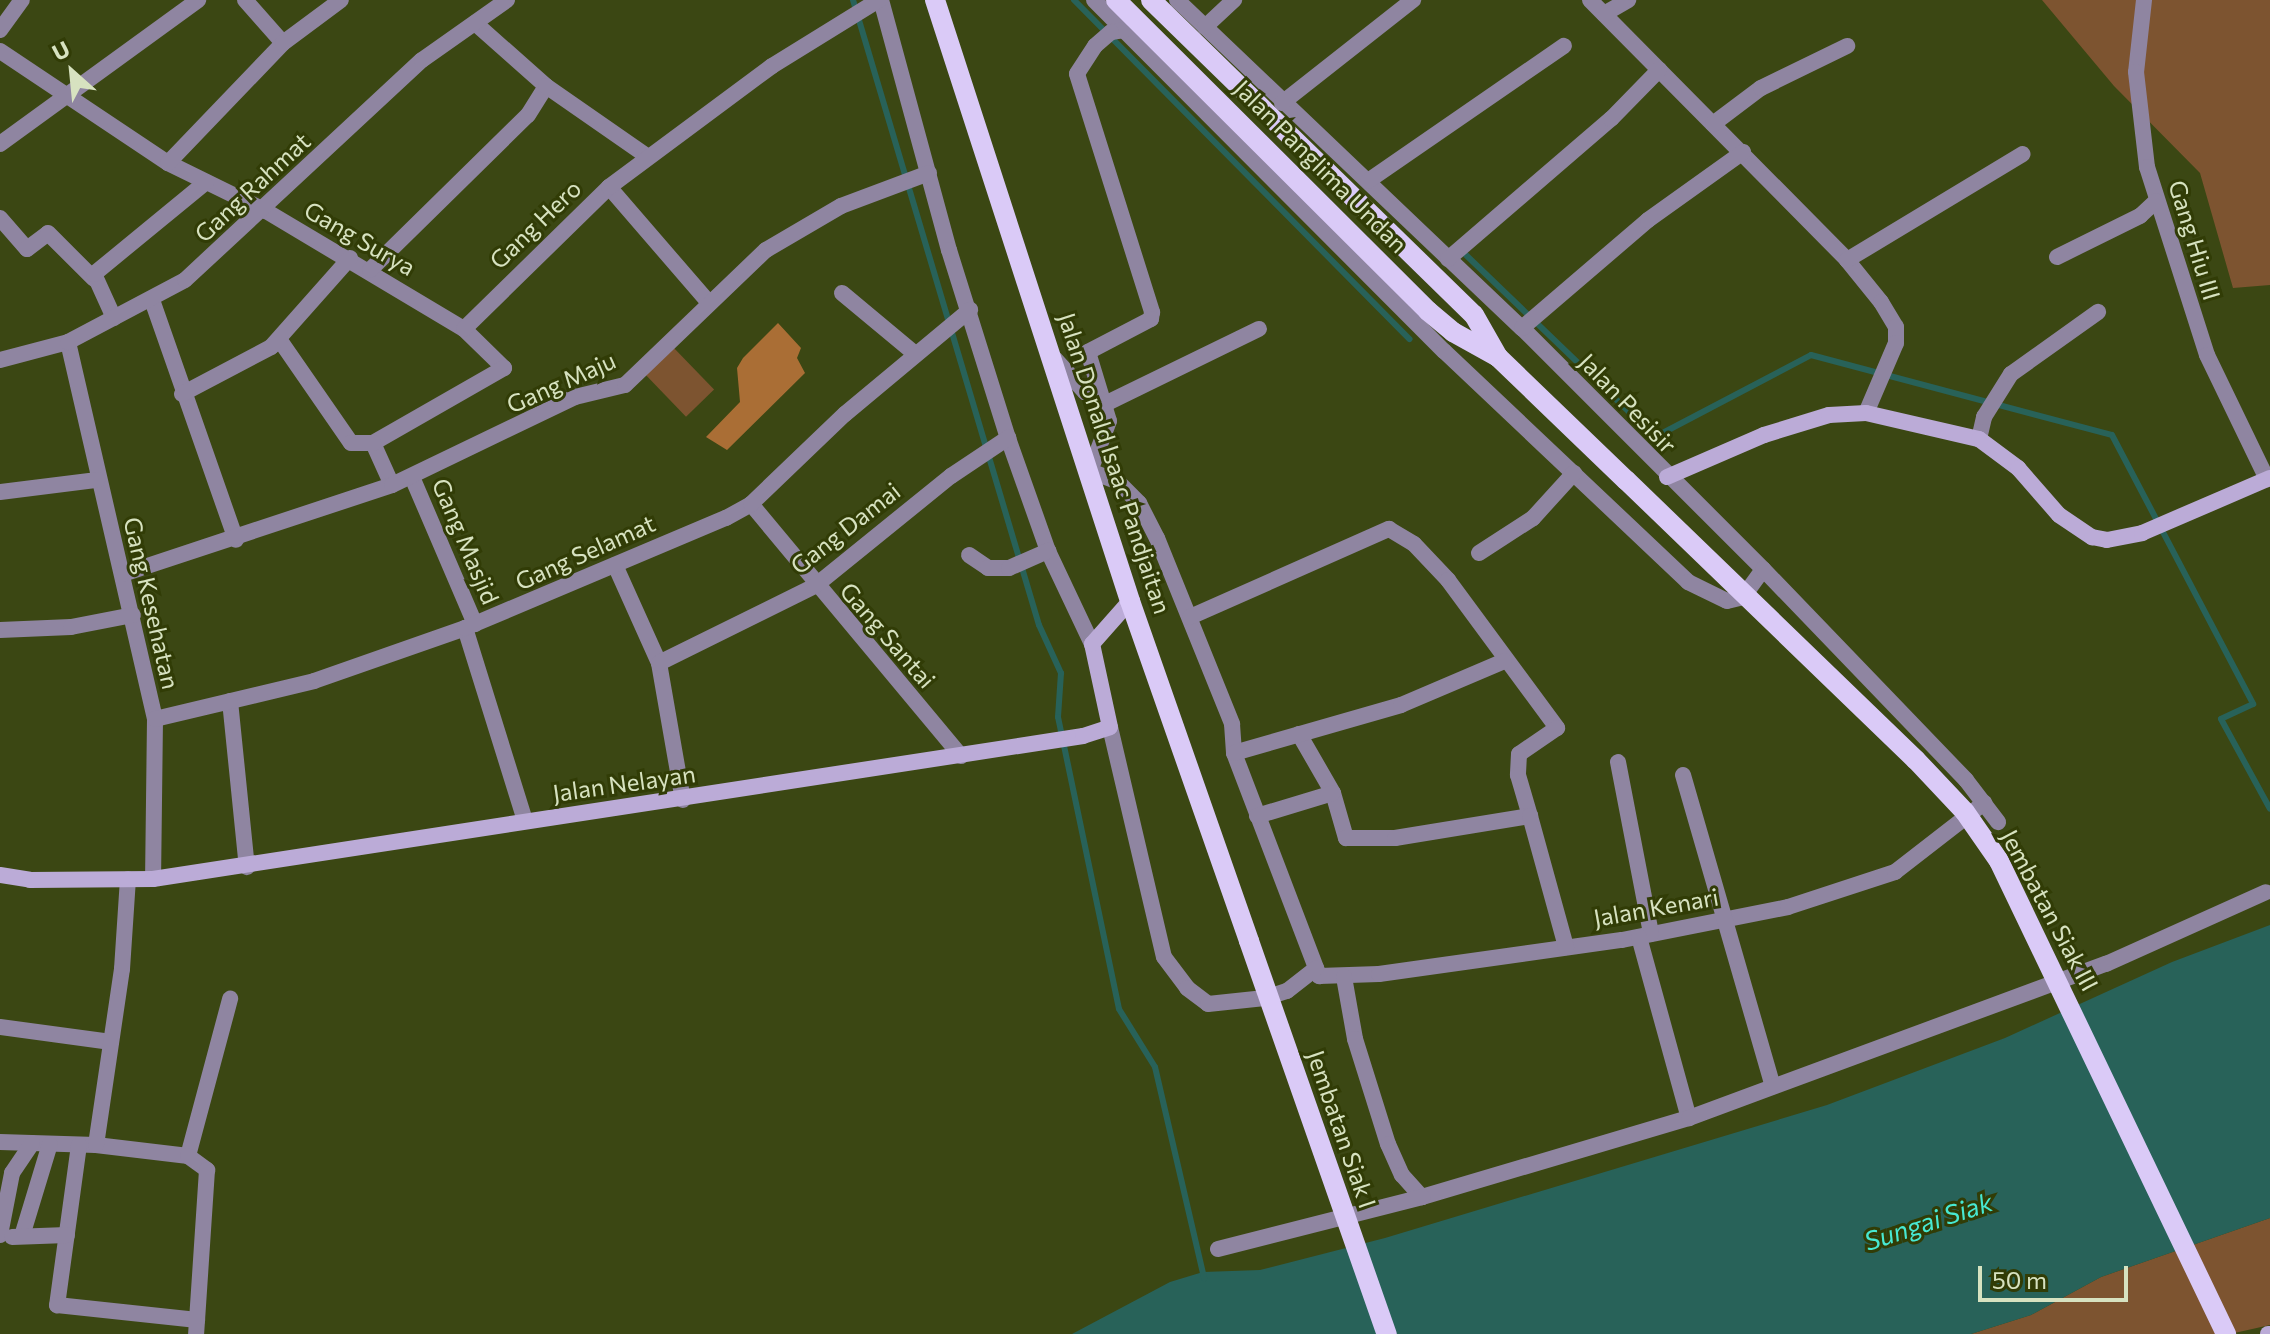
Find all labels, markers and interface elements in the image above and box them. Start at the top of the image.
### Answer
north arrow [32,32,112,112]
text: U [48,35,74,66]
street label: Jalan Panglima Undan [1229,74,1413,258]
street label: Gang Rahmat [188,126,316,248]
street label: Gang Hero [483,173,587,275]
street label: Gang Hiu III [2163,177,2227,303]
street label: Gang Surya [299,195,421,281]
street label: Jalan Donald Isaac Pandjaitan [1053,309,1177,617]
street label: Gang Maju [502,345,620,419]
street label: Jalan Pesisir [1573,347,1683,459]
street label: Gang Masjid [427,474,505,608]
street label: Gang Damai [784,476,906,580]
street label: Gang Selamat [511,508,659,596]
street label: Gang Kesehatan [118,514,186,692]
street label: Gang Santai [834,576,942,694]
street label: Jalan Nelayan [551,759,697,807]
street label: Jembatan Siak III [1995,824,2105,996]
street label: Jalan Kenari [1591,882,1721,932]
street label: Jembatan Siak I [1301,1046,1383,1212]
water label: Sungai Siak [1860,1186,1996,1256]
scale bar [1982,1250,2132,1300]
text: 50 m [1992,1265,2047,1294]

